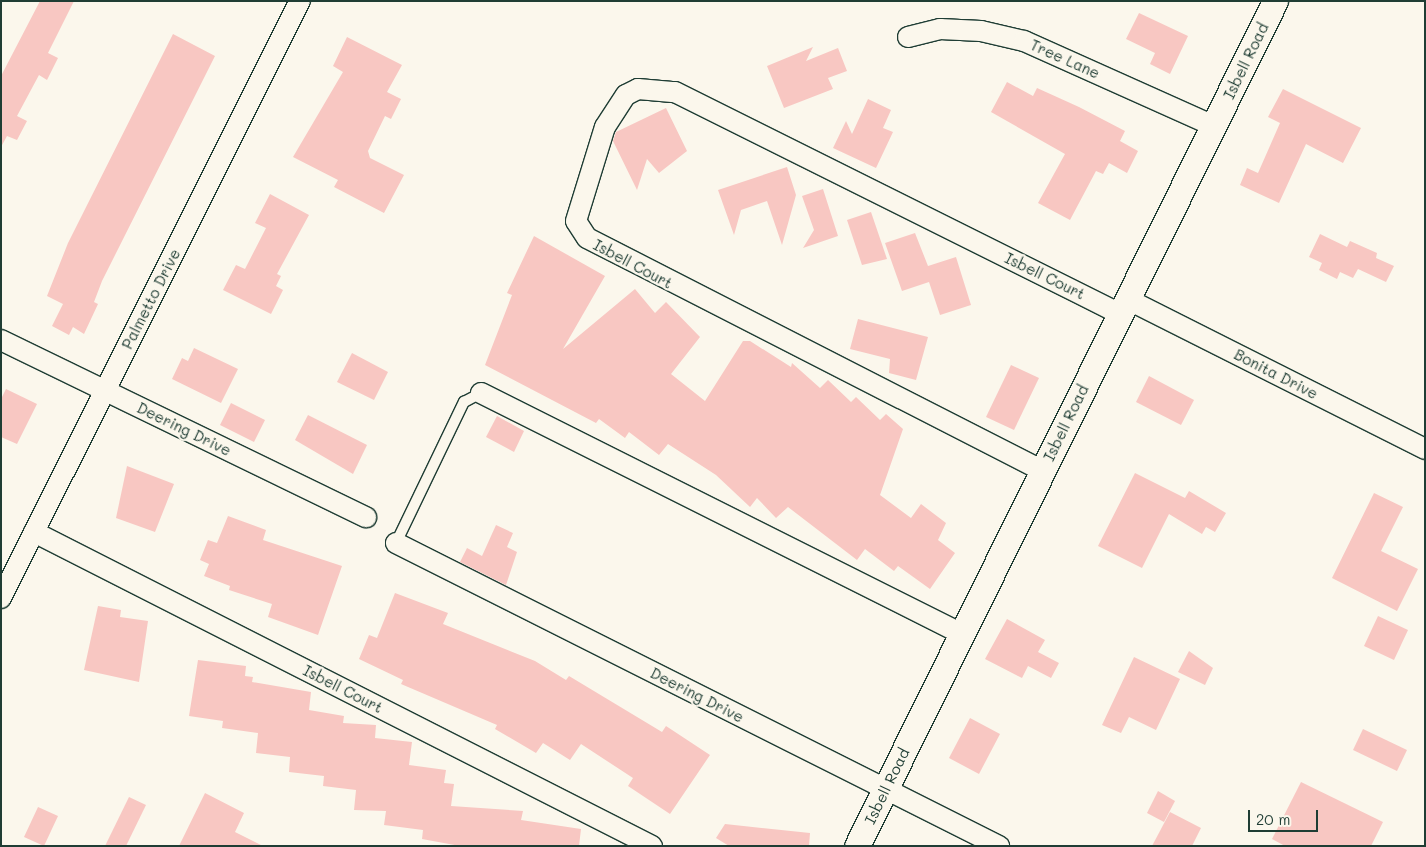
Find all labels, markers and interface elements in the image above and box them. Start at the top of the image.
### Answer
street label: Isbell Road [1220,20,1272,102]
street label: Tree Lane [1027,36,1103,82]
street label: Isbell Court [590,236,676,292]
street label: Palmetto Drive [118,246,184,352]
street label: Isbell Court [1002,249,1088,303]
street label: Bonita Drive [1231,345,1321,403]
street label: Isbell Road [1040,382,1092,464]
street label: Deering Drive [134,398,234,460]
street label: Isbell Court [300,661,386,717]
street label: Deering Drive [647,664,747,726]
street label: Isbell Road [861,745,913,827]
scale bar [1251,800,1321,832]
text: 20 m [1256,809,1290,829]

